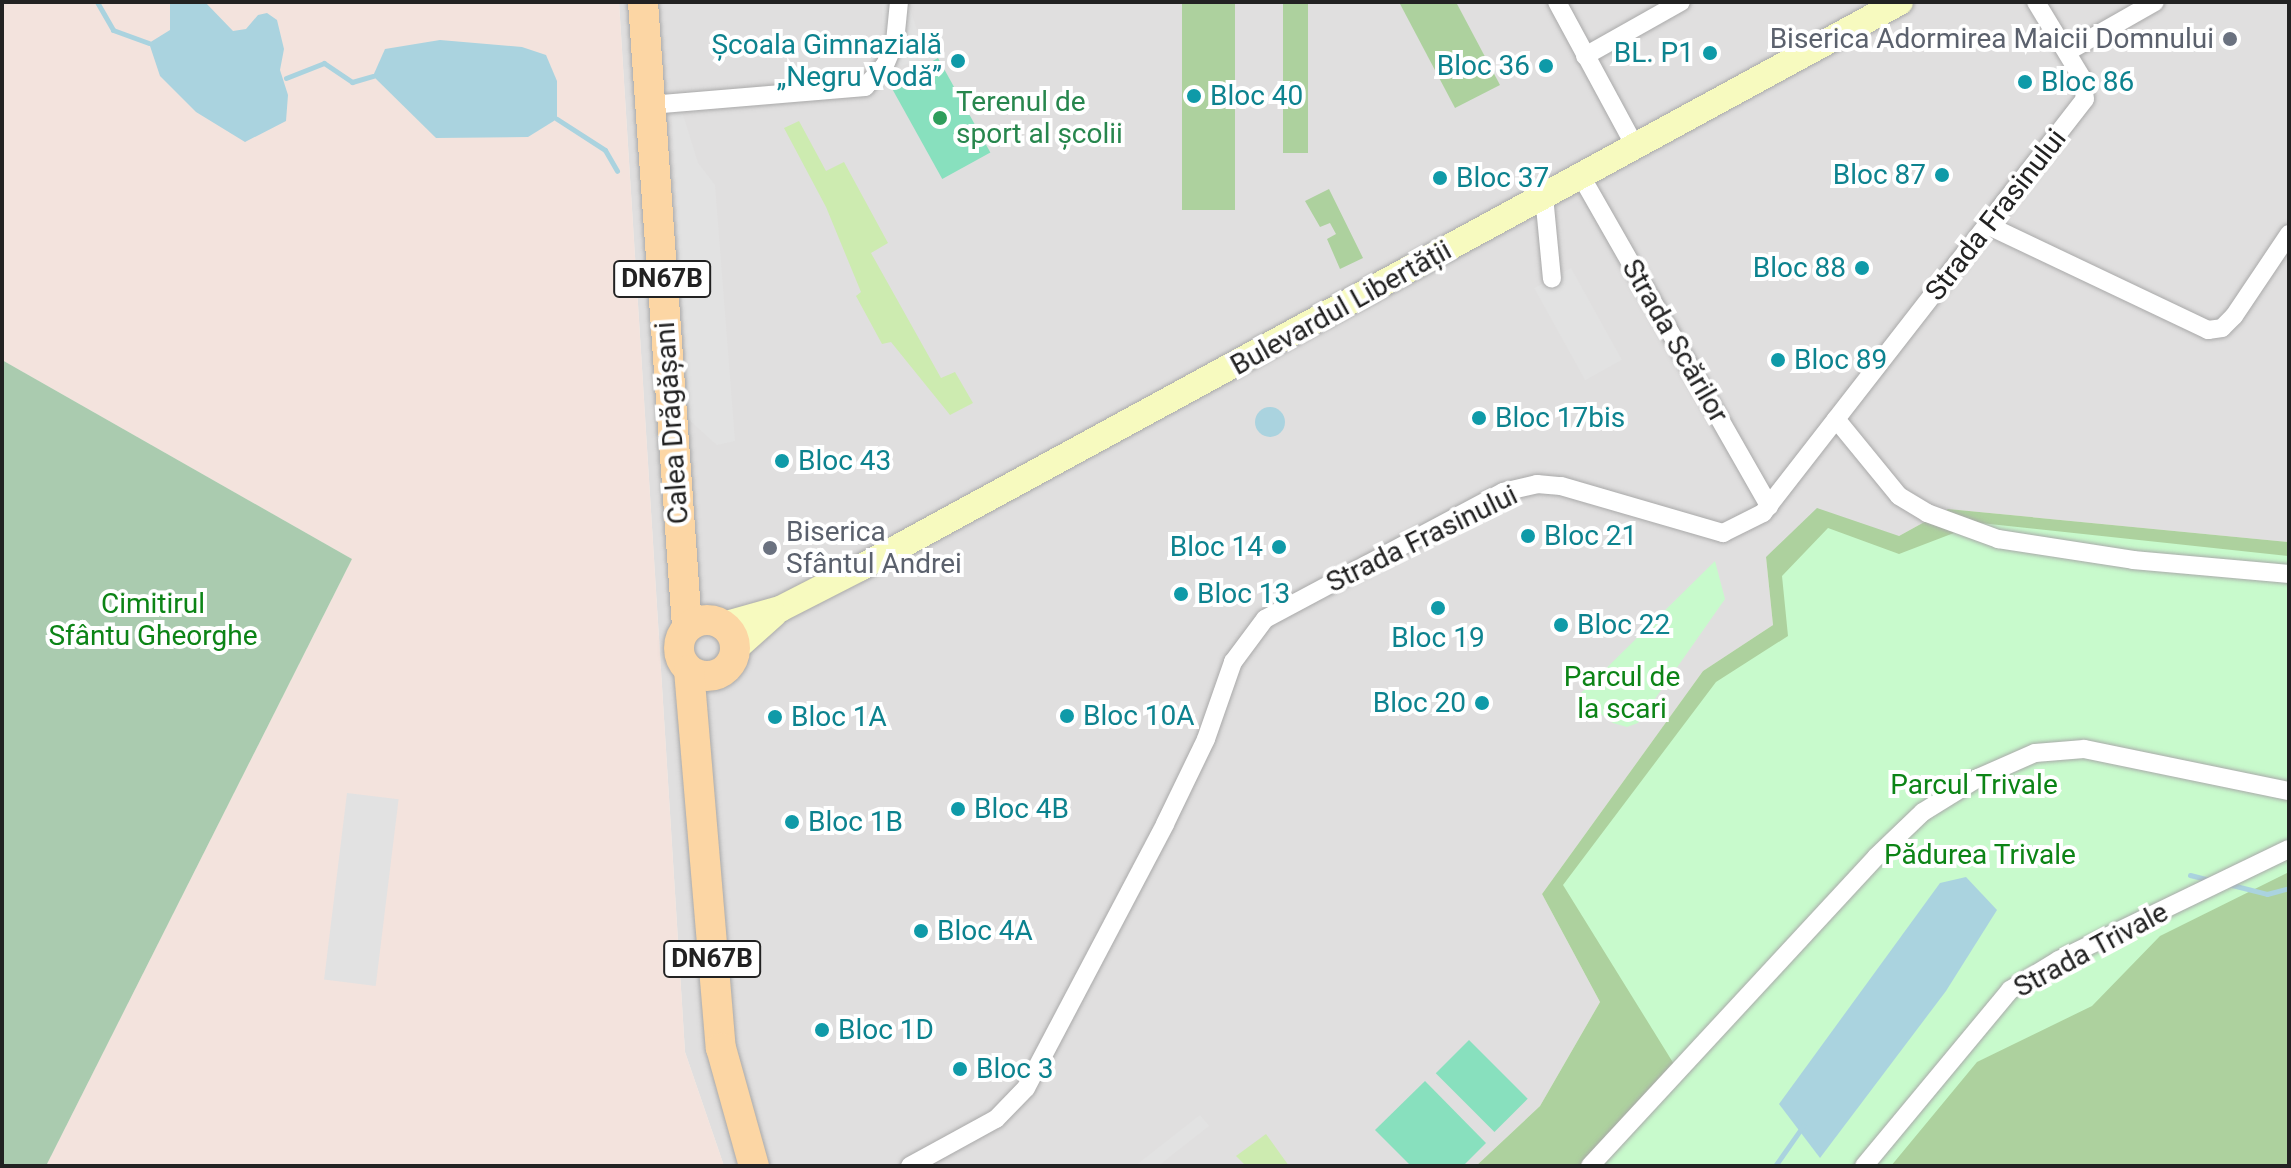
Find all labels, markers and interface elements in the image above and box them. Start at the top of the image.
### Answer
place label: Biserica Adormirea Maicii Domnului [1770,22,2214,56]
place label: Școala Gimnazială „Negru Vodă” [711,28,942,94]
marker: Biserica Adormirea Maicii Domnului [2221,30,2239,48]
place label: BL. P1 [1614,36,1694,70]
marker: BL. P1 [1701,44,1719,62]
place label: Bloc 36 [1437,49,1530,83]
marker: Școala Gimnazială „Negru Vodă” [949,52,967,70]
marker: Bloc 36 [1537,57,1555,75]
place label: Bloc 86 [2041,65,2134,99]
marker: Bloc 86 [2016,73,2034,91]
place label: Bloc 40 [1210,79,1303,113]
place label: Terenul de sport al școlii [956,85,1123,151]
marker: Bloc 40 [1185,87,1203,105]
marker: Terenul de sport al școlii [931,109,949,127]
street label: Strada Frasinului [1919,123,2073,307]
place label: Bloc 87 [1833,158,1926,192]
place label: Bloc 37 [1456,161,1549,195]
marker: Bloc 87 [1933,166,1951,184]
marker: Bloc 37 [1431,169,1449,187]
street label: Bulevardul Libertății [1225,233,1457,383]
place label: Bloc 88 [1753,251,1846,285]
street label: Strada Scărilor [1615,253,1735,429]
road number: DN67B [612,257,712,301]
marker: Bloc 88 [1853,259,1871,277]
street label: Calea Drăgășani [648,321,696,525]
place label: Bloc 89 [1794,343,1887,377]
marker: Bloc 89 [1769,351,1787,369]
place label: Bloc 17bis [1495,401,1625,435]
marker: Bloc 17bis [1470,409,1488,427]
place label: Bloc 43 [798,444,891,478]
marker: Bloc 43 [773,452,791,470]
street label: Strada Frasinului [1321,478,1523,600]
place label: Biserica Sfântul Andrei [786,515,962,581]
place label: Bloc 21 [1544,519,1637,553]
marker: Bloc 21 [1519,527,1537,545]
place label: Bloc 14 [1170,530,1263,564]
marker: Bloc 14 [1270,538,1288,556]
marker: Biserica Sfântul Andrei [761,539,779,557]
place label: Bloc 13 [1197,577,1290,611]
marker: Bloc 13 [1172,585,1190,603]
park label: Cimitirul Sfântu Gheorghe [48,587,258,653]
marker: Bloc 19 [1429,599,1447,617]
place label: Bloc 22 [1577,608,1670,642]
marker: Bloc 22 [1552,616,1570,634]
place label: Bloc 19 [1391,621,1485,655]
park label: Parcul de la scari [1564,660,1680,726]
place label: Bloc 20 [1373,686,1466,720]
marker: Bloc 20 [1473,694,1491,712]
place label: Bloc 10A [1083,699,1195,733]
place label: Bloc 1A [791,700,887,734]
marker: Bloc 10A [1058,707,1076,725]
marker: Bloc 1A [766,708,784,726]
park label: Parcul Trivale [1890,768,2058,802]
place label: Bloc 4B [974,792,1069,826]
marker: Bloc 4B [949,800,967,818]
place label: Bloc 1B [808,805,903,839]
marker: Bloc 1B [783,813,801,831]
park label: Pădurea Trivale [1884,838,2076,872]
street label: Strada Trivale [2008,895,2174,1005]
place label: Bloc 4A [937,914,1033,948]
marker: Bloc 4A [912,922,930,940]
road number: DN67B [662,937,762,981]
place label: Bloc 1D [838,1013,934,1047]
marker: Bloc 1D [813,1021,831,1039]
place label: Bloc 3 [976,1052,1054,1086]
marker: Bloc 3 [951,1060,969,1078]

